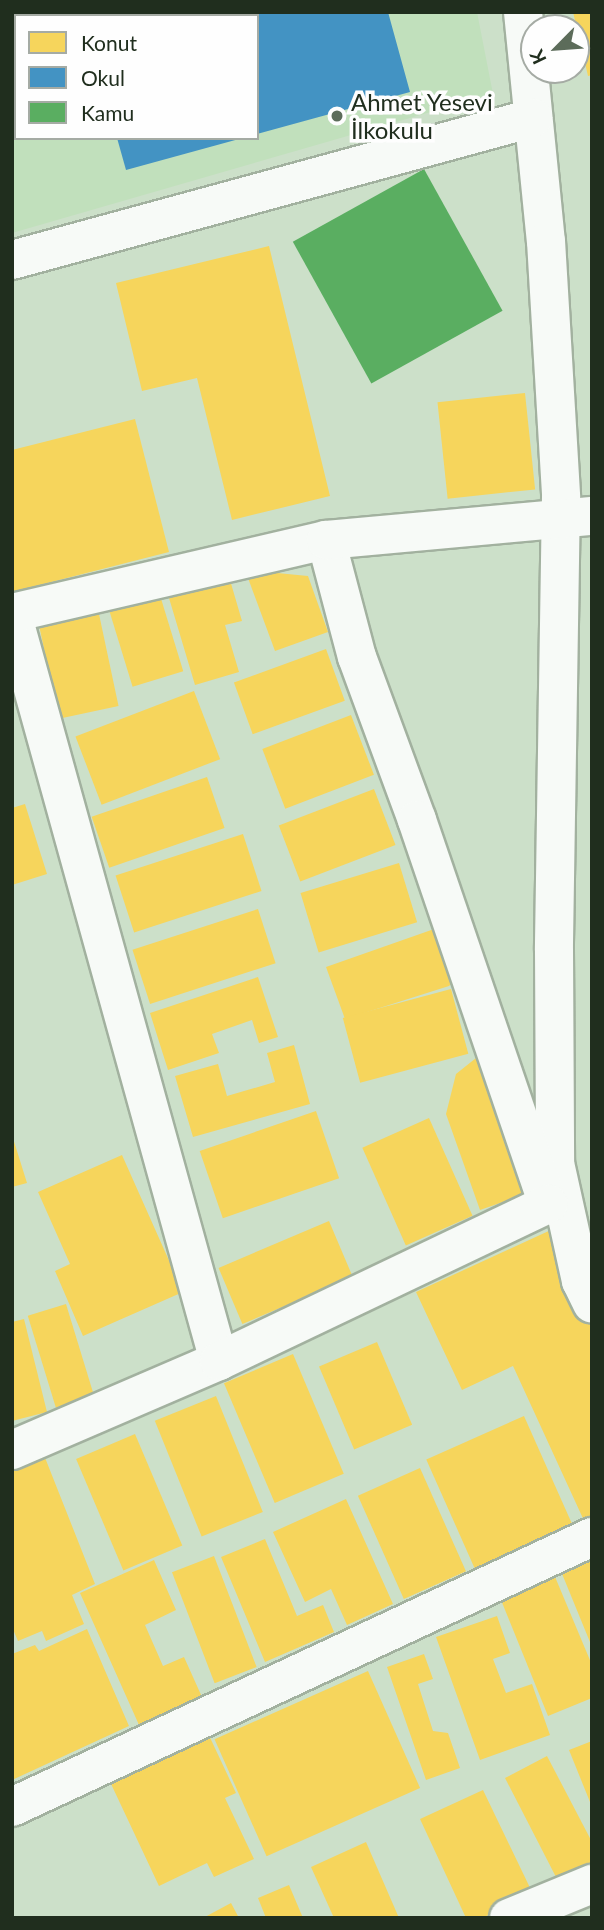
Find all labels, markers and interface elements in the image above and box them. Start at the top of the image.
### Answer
legend [14,14,259,140]
north arrow [520,14,590,84]
text: Konut [81,30,137,55]
text: K [524,46,551,68]
text: Okul [81,65,125,90]
place label: Ahmet Yesevi İlkokulu [351,88,494,144]
text: Kamu [81,100,134,125]
marker: Ahmet Yesevi İlkokulu [329,108,345,124]

